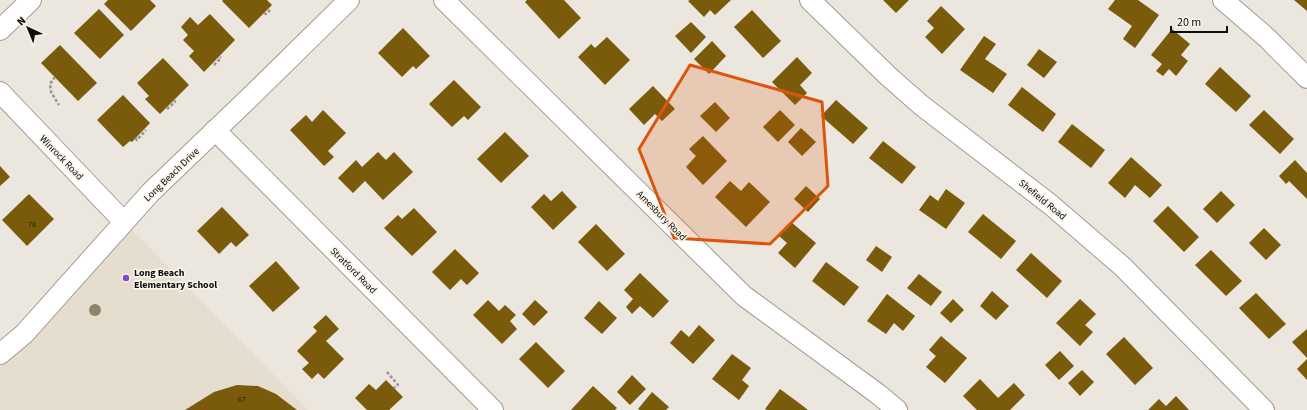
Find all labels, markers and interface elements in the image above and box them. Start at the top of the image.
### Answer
north arrow [8,8,48,48]
scale bar [1171,8,1227,34]
text: N [14,13,29,29]
text: 20 m [1177,14,1201,31]
street label: Winrock Road [36,132,86,183]
street label: Long Beach Drive [141,145,203,205]
street label: Shefield Road [1016,176,1069,223]
street label: Amesbury Road [633,188,689,244]
house number: 78 [28,219,36,230]
street label: Stratford Road [327,244,380,297]
place label: Long Beach Elementary School [134,266,217,292]
marker: Long Beach Elementary School [121,273,131,283]
house number: 67 [238,394,246,405]

